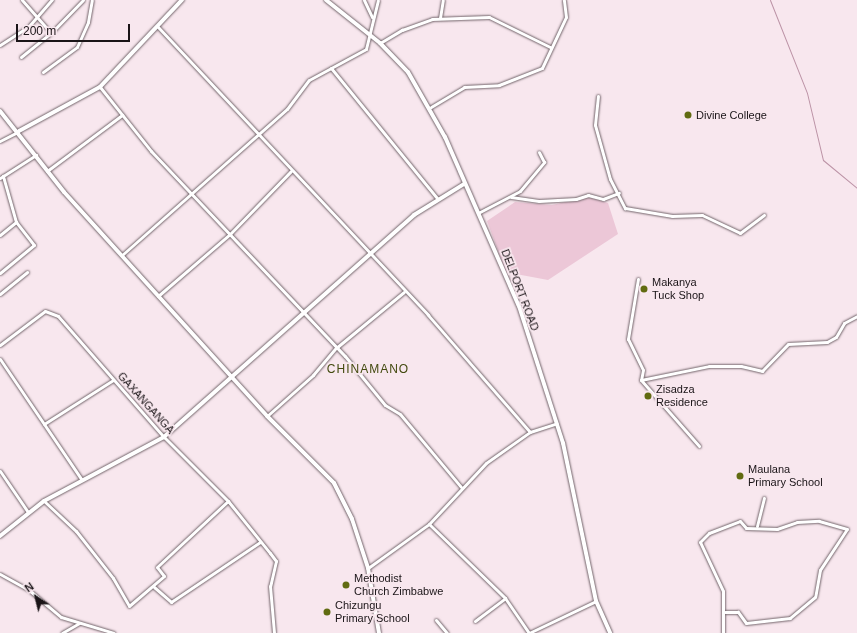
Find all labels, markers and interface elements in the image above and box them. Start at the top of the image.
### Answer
scale bar [18,16,132,42]
text: 200 m [23,24,56,38]
place label: Divine College [696,108,767,122]
marker: Divine College [683,110,693,120]
street label: DELPORT ROAD [498,247,542,333]
place label: Makanya Tuck Shop [652,276,704,302]
marker: Makanya Tuck Shop [639,284,649,294]
district label: CHINAMANO [327,363,409,377]
street label: GAXANGANGA [115,370,177,436]
place label: Zisadza Residence [656,383,708,409]
marker: Zisadza Residence [643,391,653,401]
place label: Maulana Primary School [748,463,823,489]
marker: Maulana Primary School [735,471,745,481]
place label: Methodist Church Zimbabwe [354,572,443,598]
north arrow [16,577,56,617]
text: N [22,580,36,594]
marker: Methodist Church Zimbabwe [341,580,351,590]
place label: Chizungu Primary School [335,599,410,625]
marker: Chizungu Primary School [322,607,332,617]

